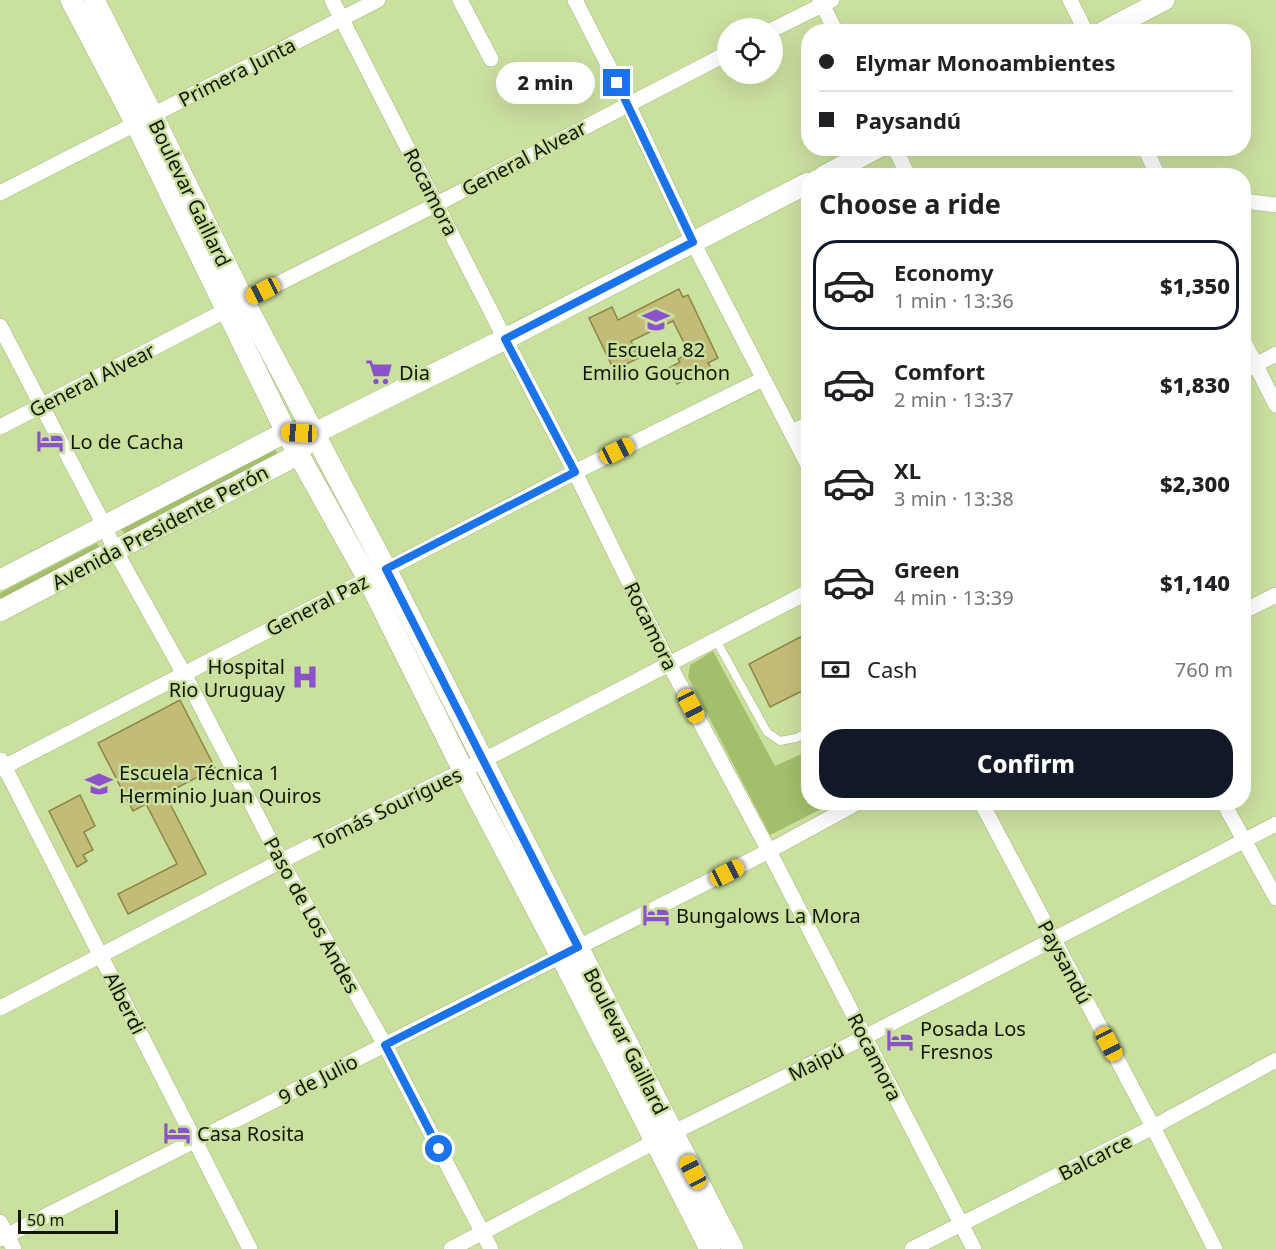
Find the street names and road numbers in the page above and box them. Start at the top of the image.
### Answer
street label: Primera Junta [174,31,300,113]
street label: General Alvear [457,114,591,202]
street label: Boulevar Gaillard [143,115,237,271]
street label: Rocamora [397,143,465,241]
street label: General Alvear [24,337,160,423]
street label: Avenida Presidente Perón [47,458,273,596]
street label: General Paz [261,568,373,642]
street label: Rocamora [618,577,684,675]
street label: Tomás Sourigues [310,761,466,855]
street label: Paso de Los Andes [258,832,366,998]
street label: Paysandú [1032,915,1098,1009]
street label: Boulevar Gaillard [577,963,675,1119]
street label: Alberdi [98,967,152,1039]
street label: Rocamora [841,1008,909,1106]
street label: Maipú [784,1037,848,1087]
street label: 9 de Julio [274,1048,362,1110]
street label: Balcarce [1054,1127,1136,1187]

